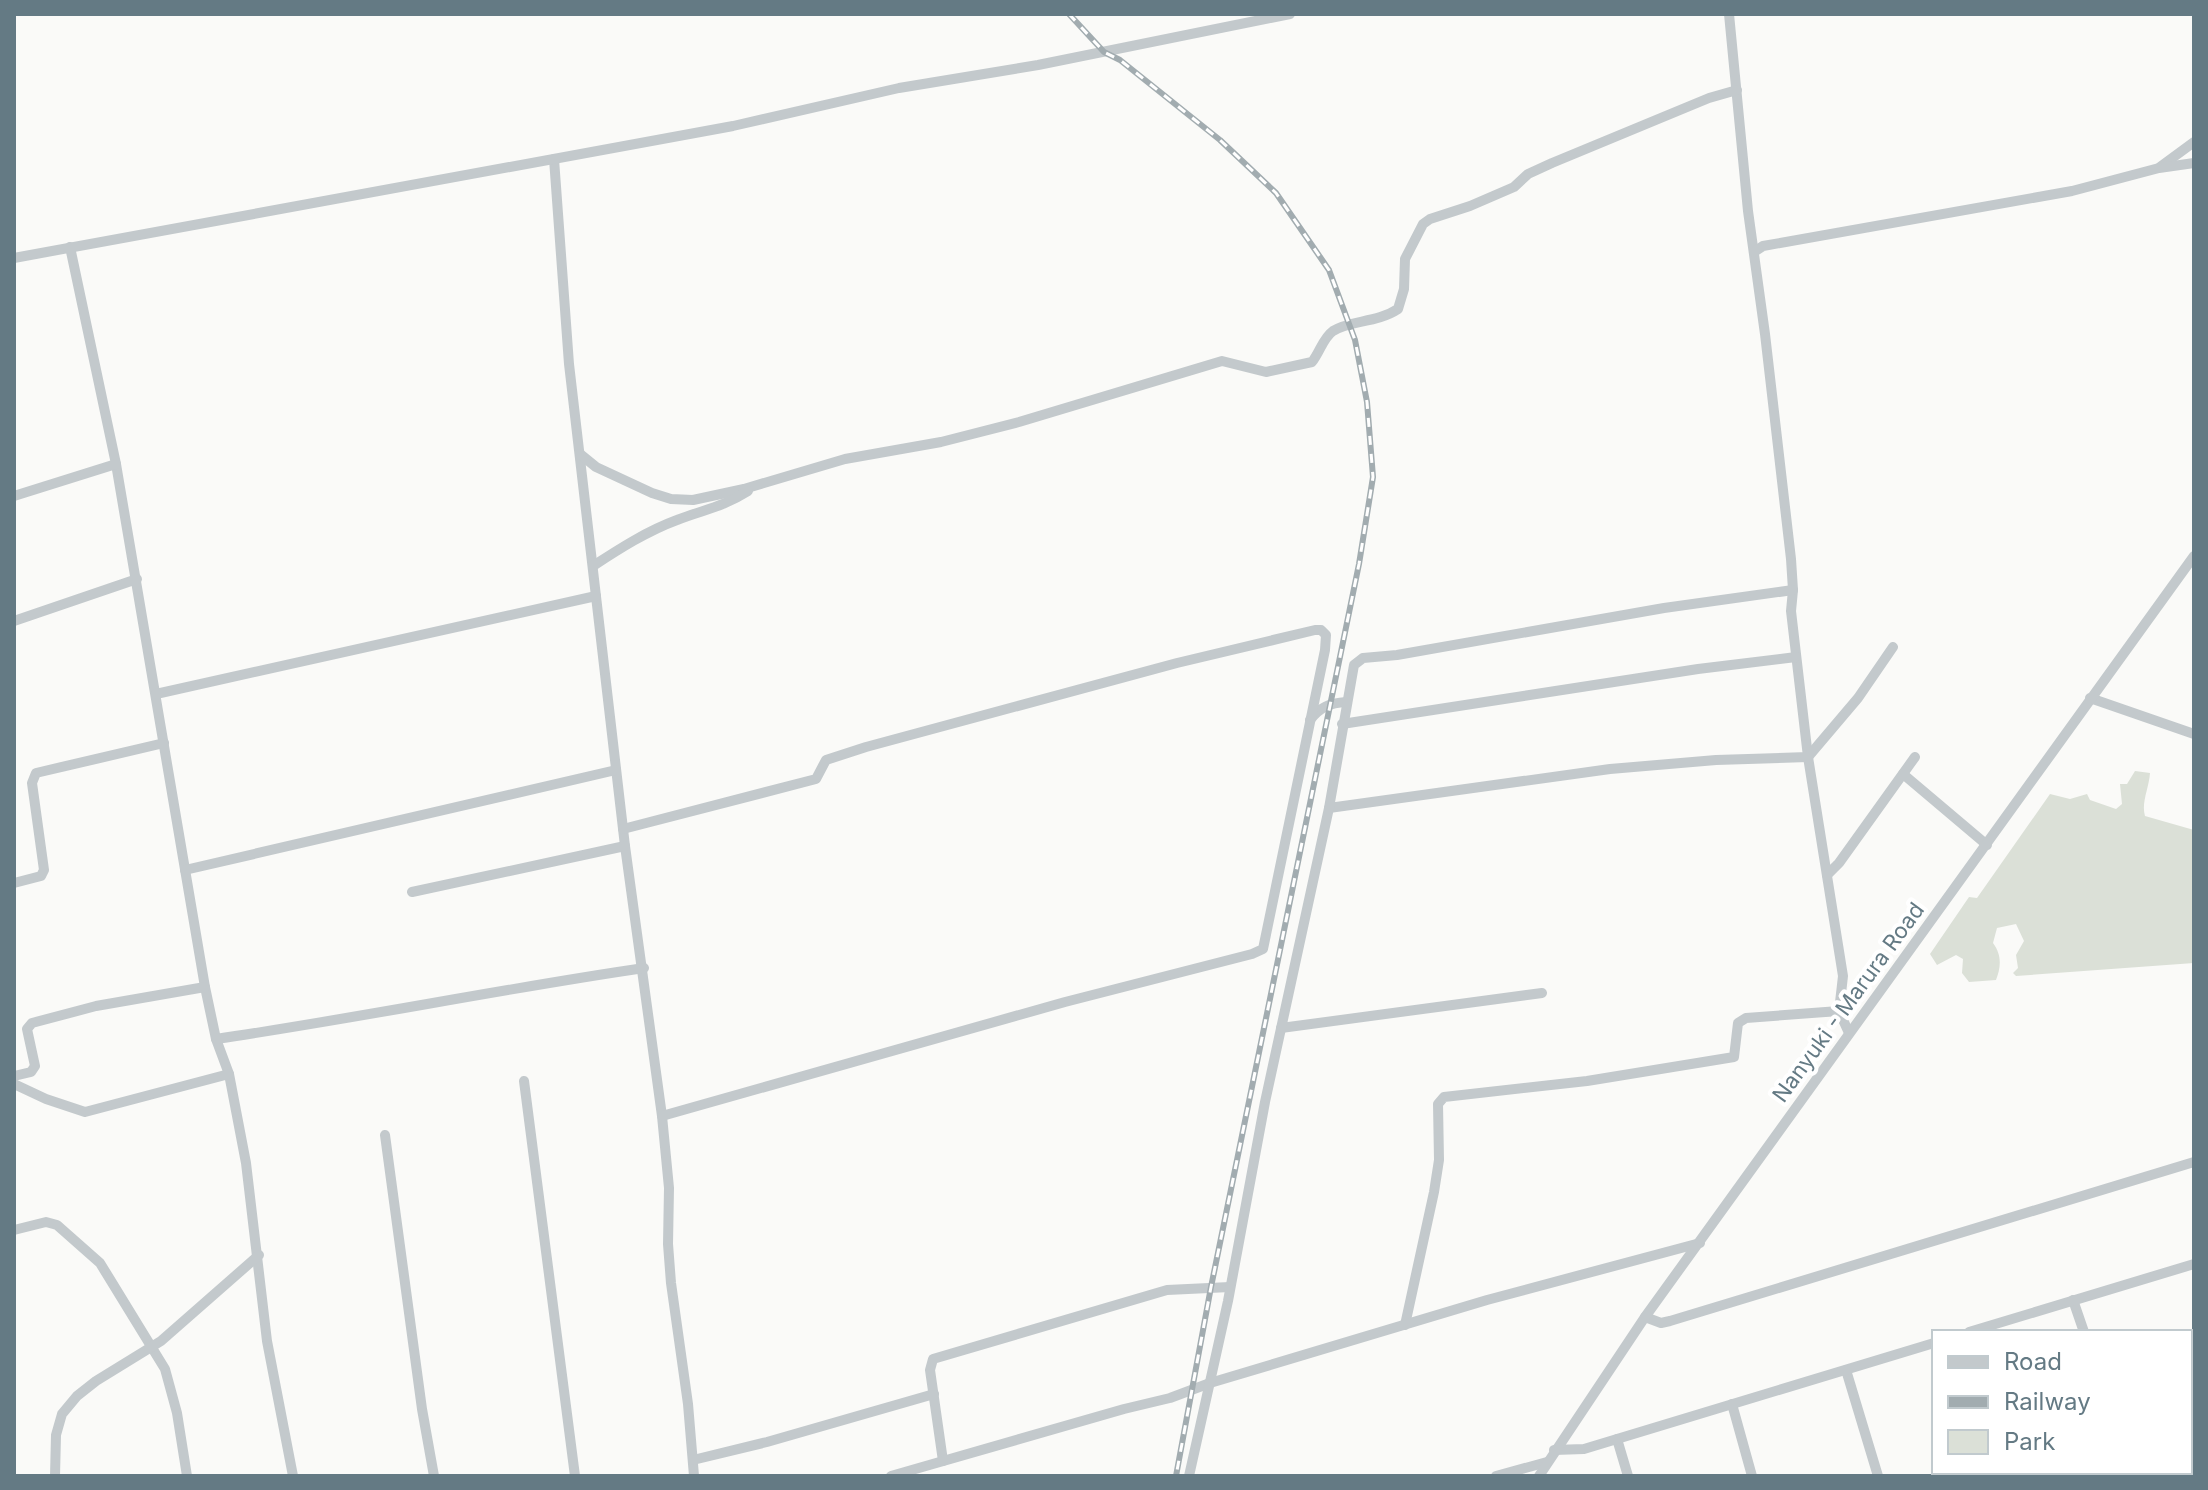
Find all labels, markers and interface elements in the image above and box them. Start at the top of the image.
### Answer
street label: Nanyuki - Marura Road [1767,897,1929,1107]
legend [1932,1330,2192,1474]
text: Road [2004,1347,2062,1376]
text: Railway [2004,1387,2091,1416]
text: Park [2004,1427,2055,1456]

